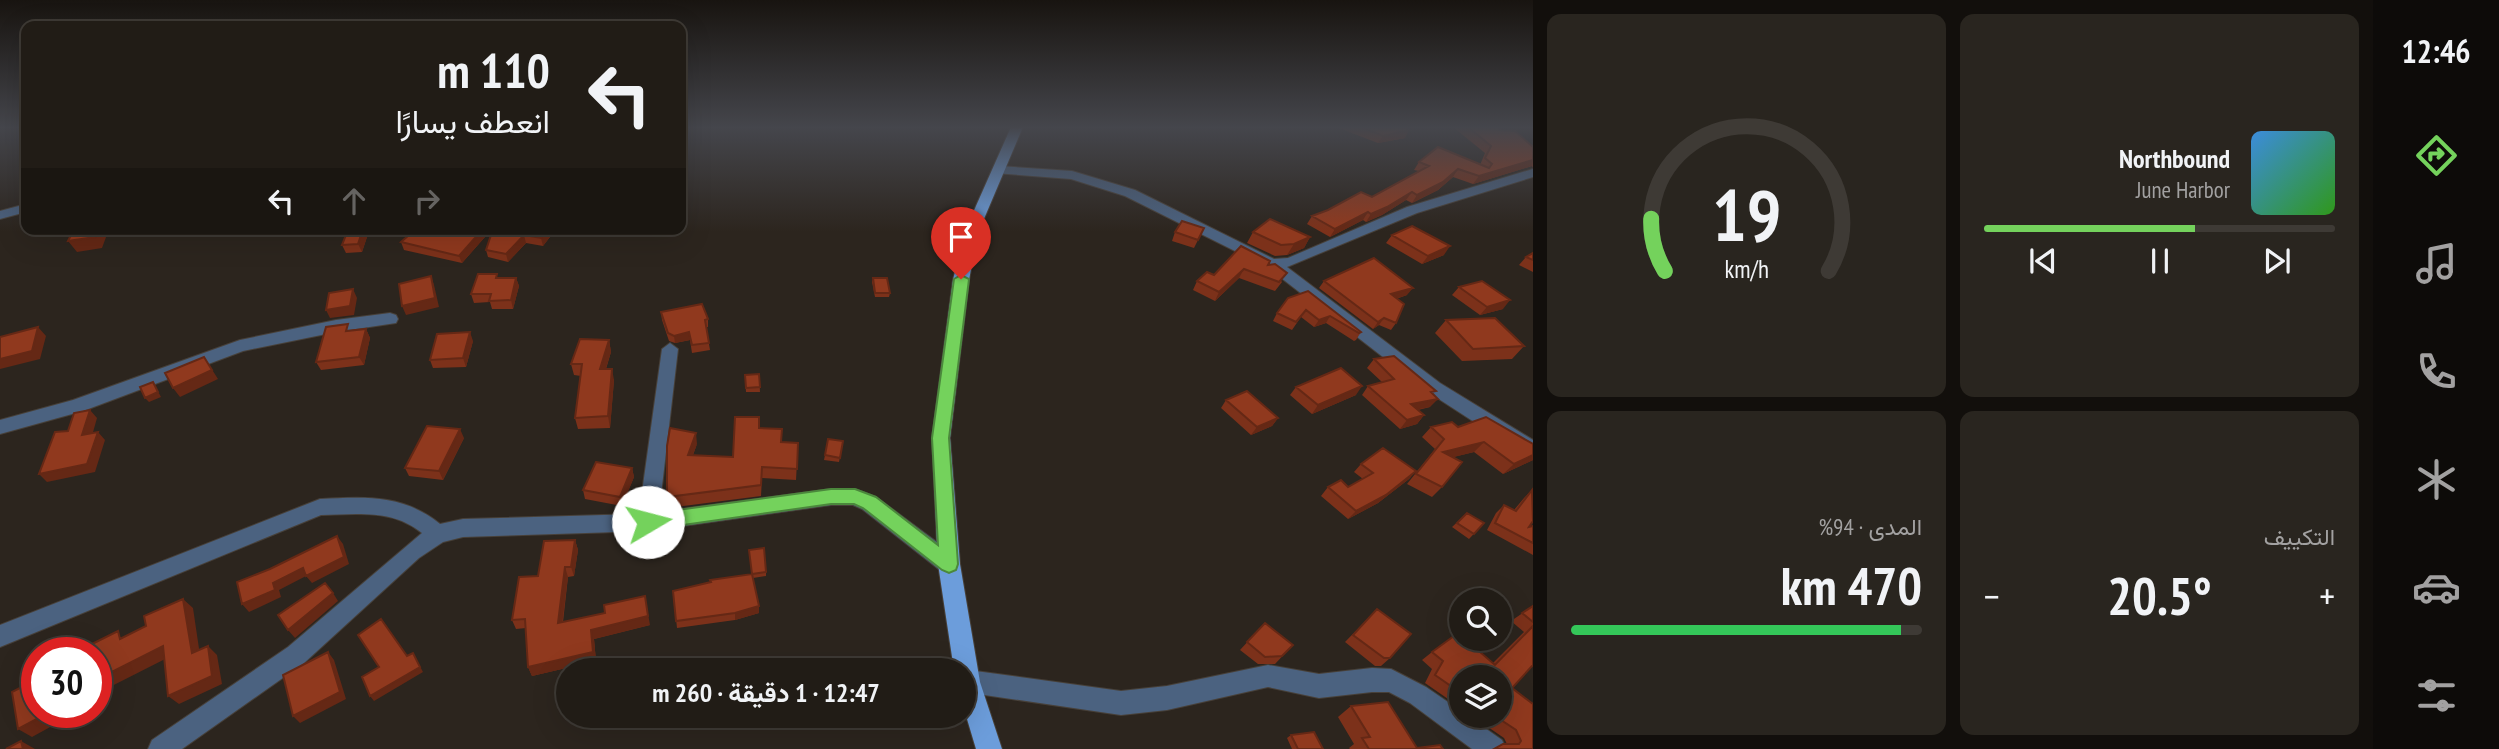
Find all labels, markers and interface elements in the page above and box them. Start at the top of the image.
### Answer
text: 12:46 [2401,30,2471,72]
text: 110 m [437,38,550,102]
icon: left [574,49,665,140]
text: انعطف يسارًا [395,100,550,142]
icon: directions [2412,131,2461,180]
text: Northbound [2119,142,2230,175]
text: 19 [1712,168,1781,262]
text: June Harbor [2136,175,2230,204]
icon: left [262,182,300,220]
icon: ahead [335,182,373,220]
icon: right [408,182,446,220]
pin [931,207,991,279]
icon: arrive [942,218,980,256]
icon: music [2412,239,2461,288]
icon: previous [2024,242,2062,280]
icon: pause [2141,242,2179,280]
icon: next [2258,242,2296,280]
text: km/h [1724,253,1769,285]
icon: phone [2412,347,2461,396]
icon: climate [2412,455,2461,504]
position arrow [611,485,685,559]
text: المدى · 94% [1818,512,1922,541]
text: التكييف [2264,522,2335,551]
text: 470 km [1781,552,1922,619]
text: 20.5° [2107,562,2212,629]
icon: car [2412,563,2461,612]
text: − [1984,571,2000,620]
text: + [2319,571,2335,620]
map controls [1449,588,1512,728]
button: search [1449,588,1512,651]
speed limit sign: 30 [21,637,112,728]
button: layers [1449,665,1512,728]
icon: filters [2412,671,2461,720]
text: 12:47 · 1 دقيقة · 260 m [652,676,880,709]

